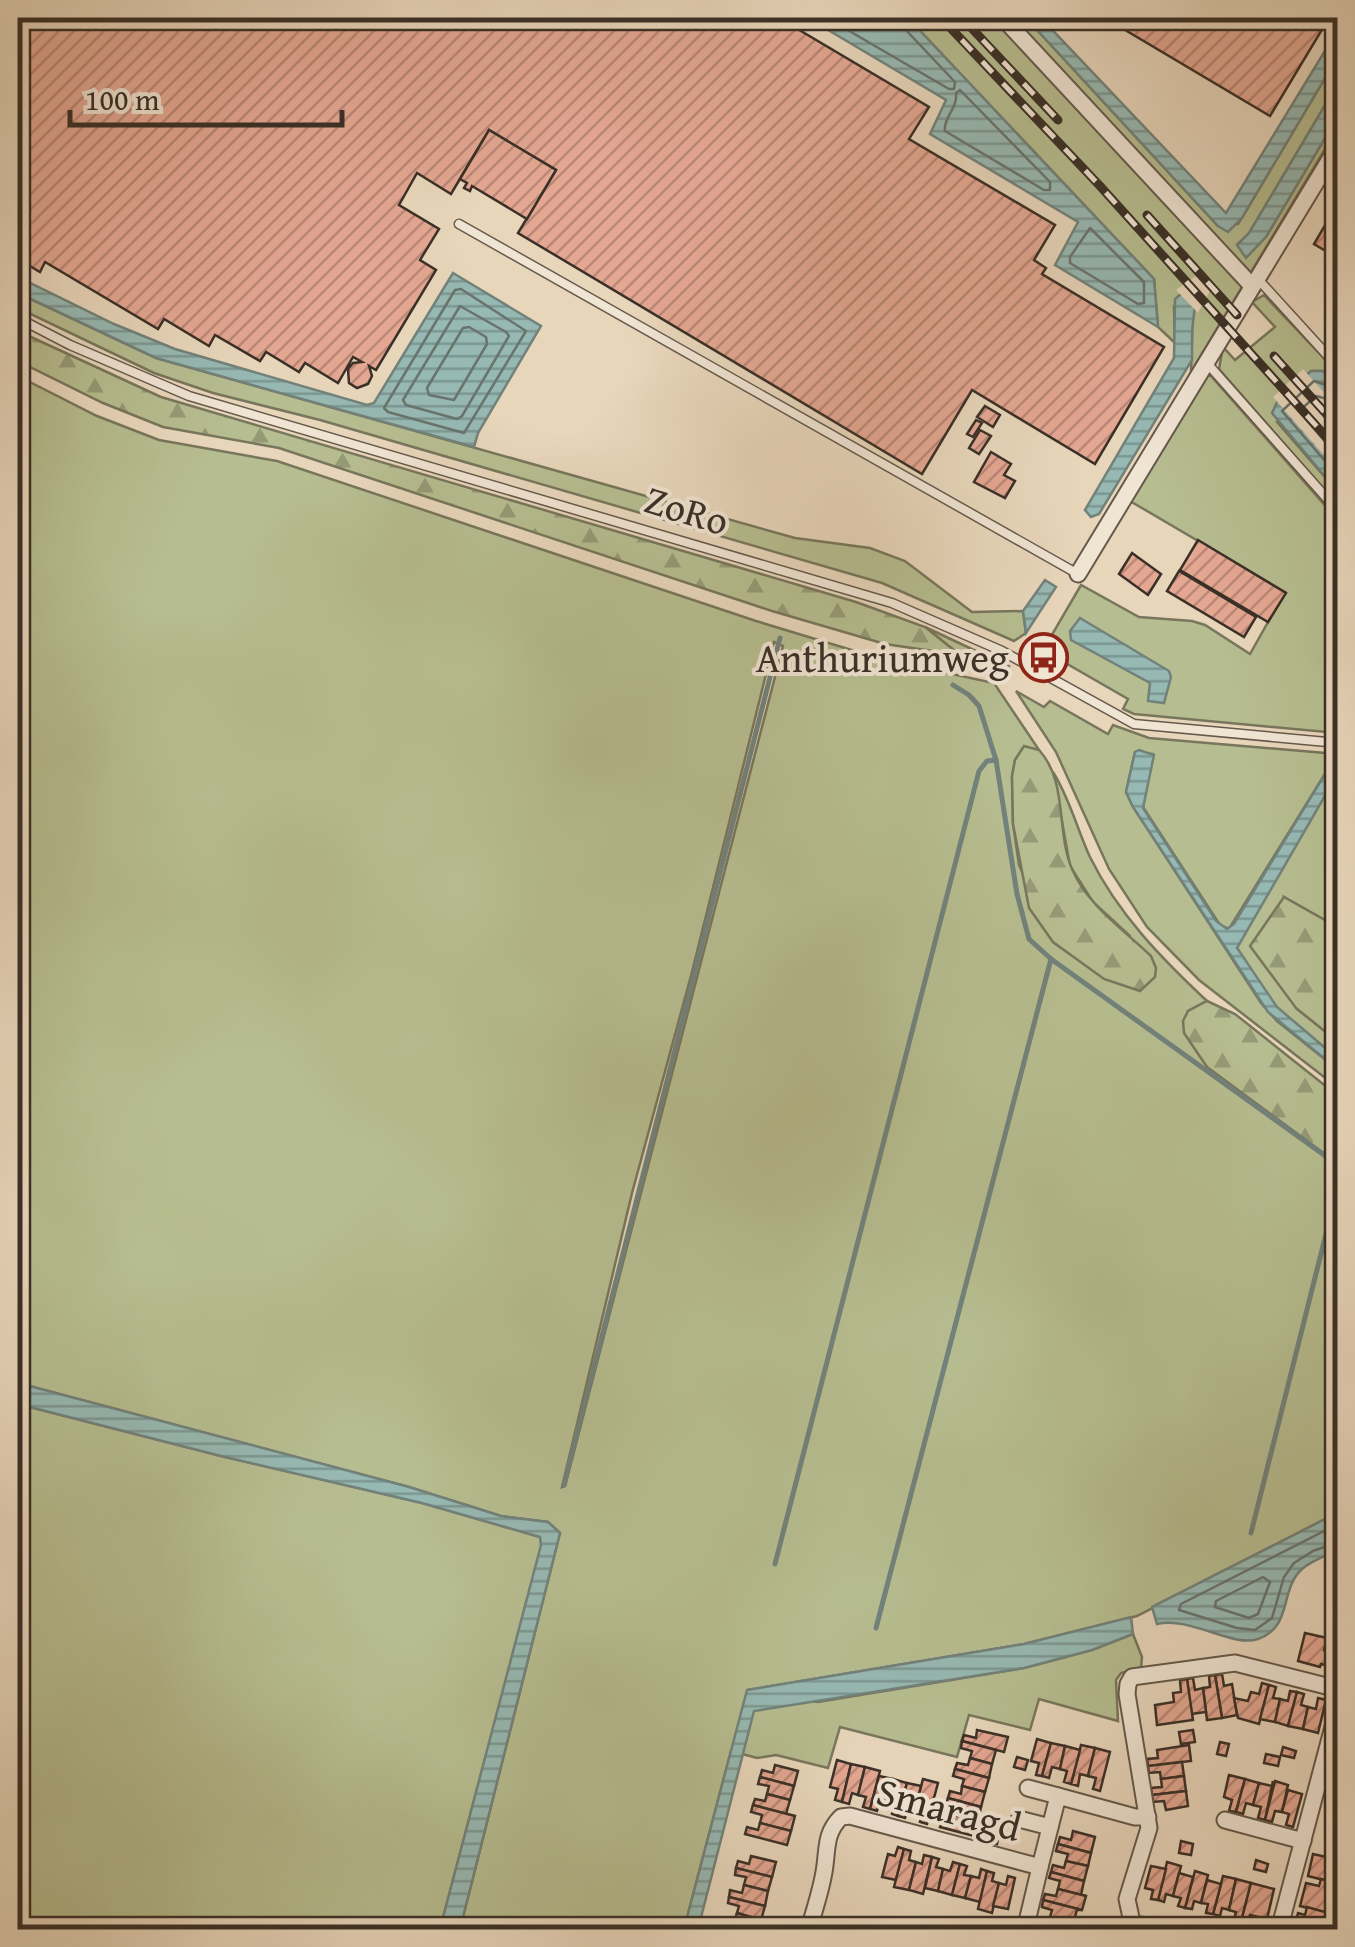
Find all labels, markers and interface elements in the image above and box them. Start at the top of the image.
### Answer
scale bar [70,65,342,127]
text: 100 m [85,77,160,121]
street label: ZoRo [638,469,736,550]
place label: Anthuriumweg [756,628,1009,687]
bus stop icon: Anthuriumweg [1018,632,1070,684]
street label: Smaragd [870,1761,1029,1856]

